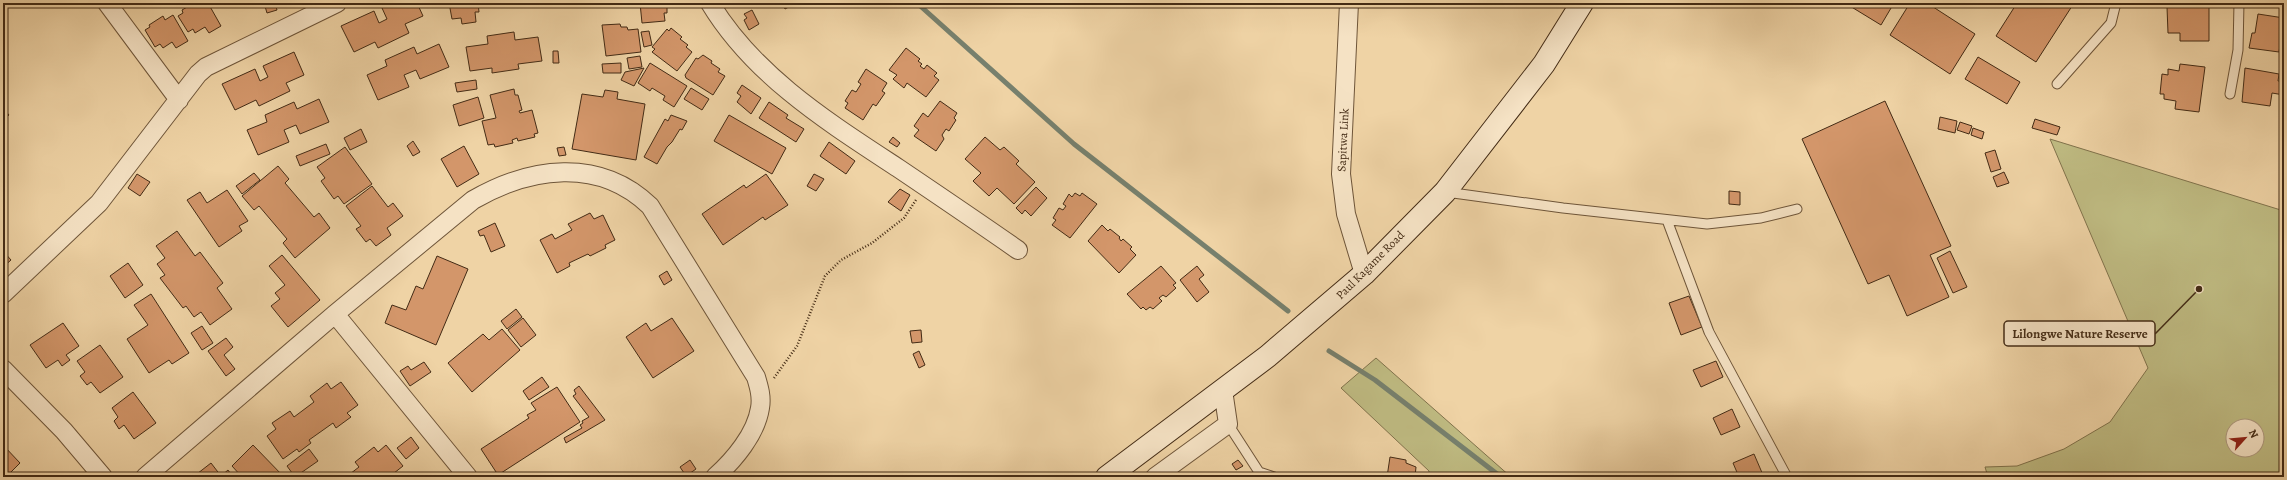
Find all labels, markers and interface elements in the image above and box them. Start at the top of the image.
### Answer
street label: Sapitwa Link [1333,108,1353,172]
street label: Paul Kagame Road [1332,227,1408,303]
callout: Lilongwe Nature Reserve [2004,321,2155,346]
text: Lilongwe Nature Reserve [2012,325,2148,342]
north arrow [2225,418,2265,458]
text: N [2245,427,2262,441]

